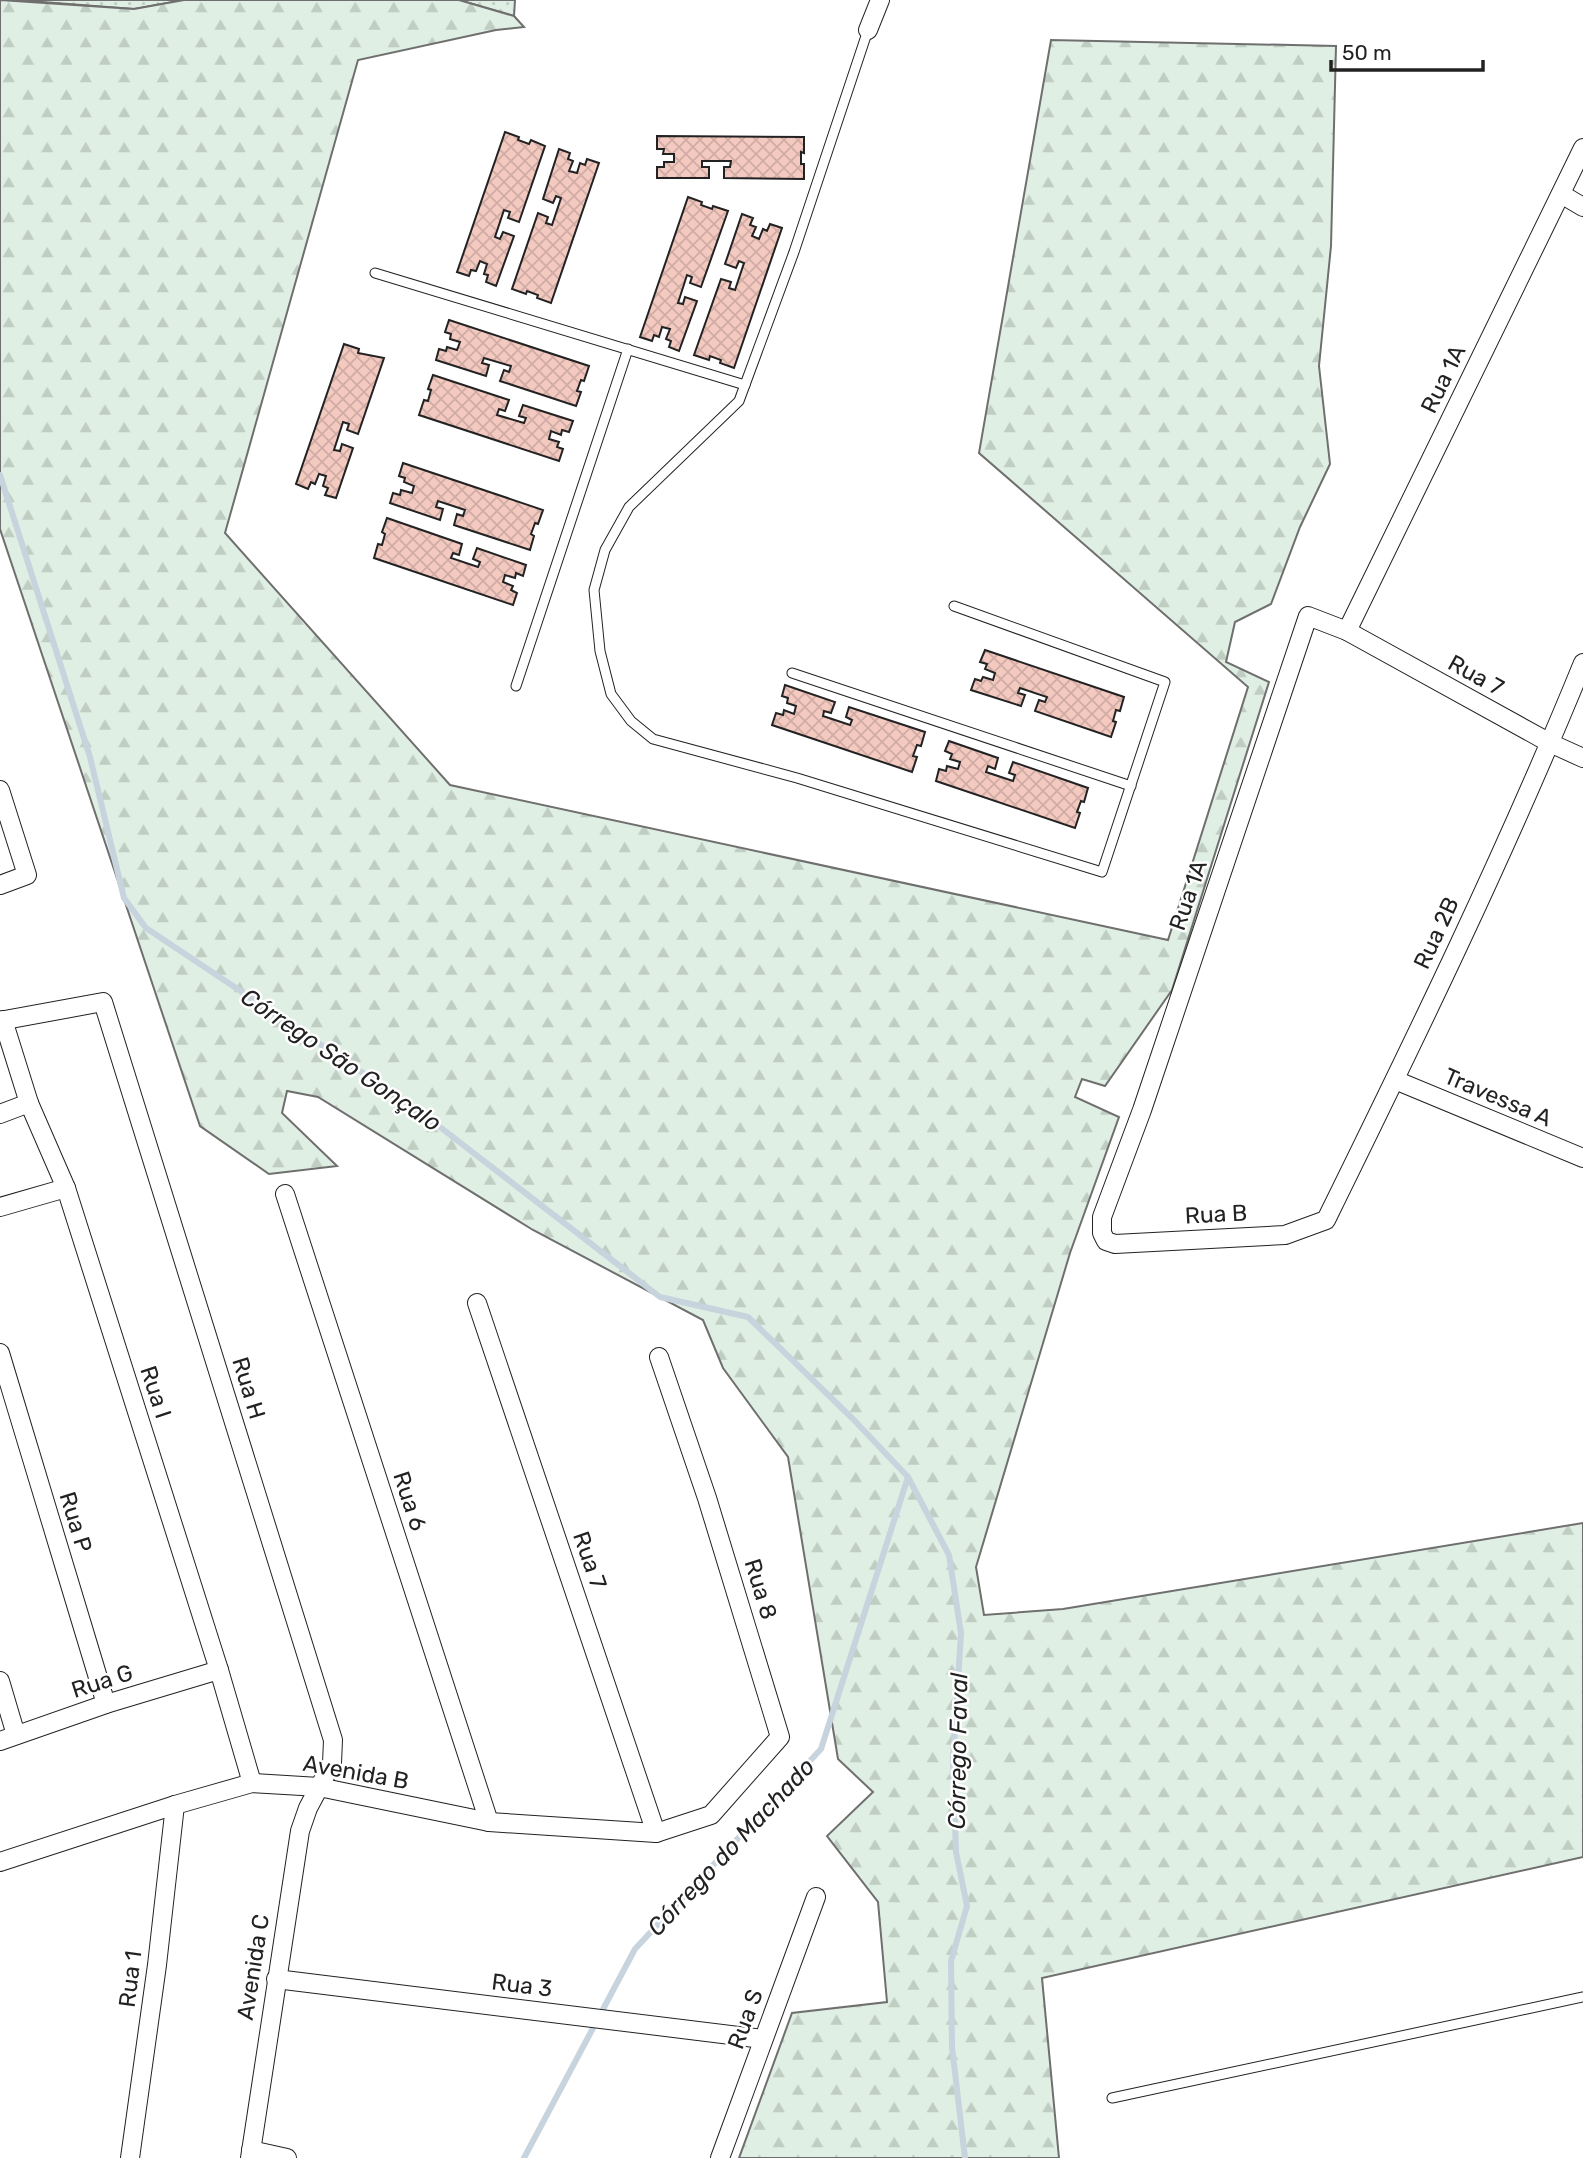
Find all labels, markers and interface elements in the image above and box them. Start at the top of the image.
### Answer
scale bar [1331,28,1483,72]
text: 50 m [1342,40,1392,65]
street label: Rua 1A [1415,340,1471,418]
street label: Rua 7 [1443,648,1509,702]
street label: Rua 1A [1163,856,1213,934]
street label: Rua 2B [1407,893,1465,973]
water label: Córrego São Gonçalo [236,983,446,1137]
street label: Travessa A [1440,1062,1556,1132]
street label: Rua B [1184,1198,1248,1230]
street label: Rua H [226,1353,272,1423]
street label: Rua I [134,1362,178,1422]
street label: Rua 6 [387,1468,433,1534]
street label: Rua P [54,1488,98,1556]
street label: Rua 7 [567,1528,613,1593]
street label: Rua 8 [739,1555,783,1623]
street label: Rua G [68,1658,136,1704]
water label: Córrego Faval [943,1671,973,1830]
street label: Avenida B [301,1749,411,1795]
water label: Córrego do Machado [642,1753,820,1941]
street label: Avenida C [231,1912,275,2022]
street label: Rua 1 [113,1949,147,2009]
street label: Rua 3 [490,1967,554,2003]
street label: Rua S [721,1985,769,2053]

